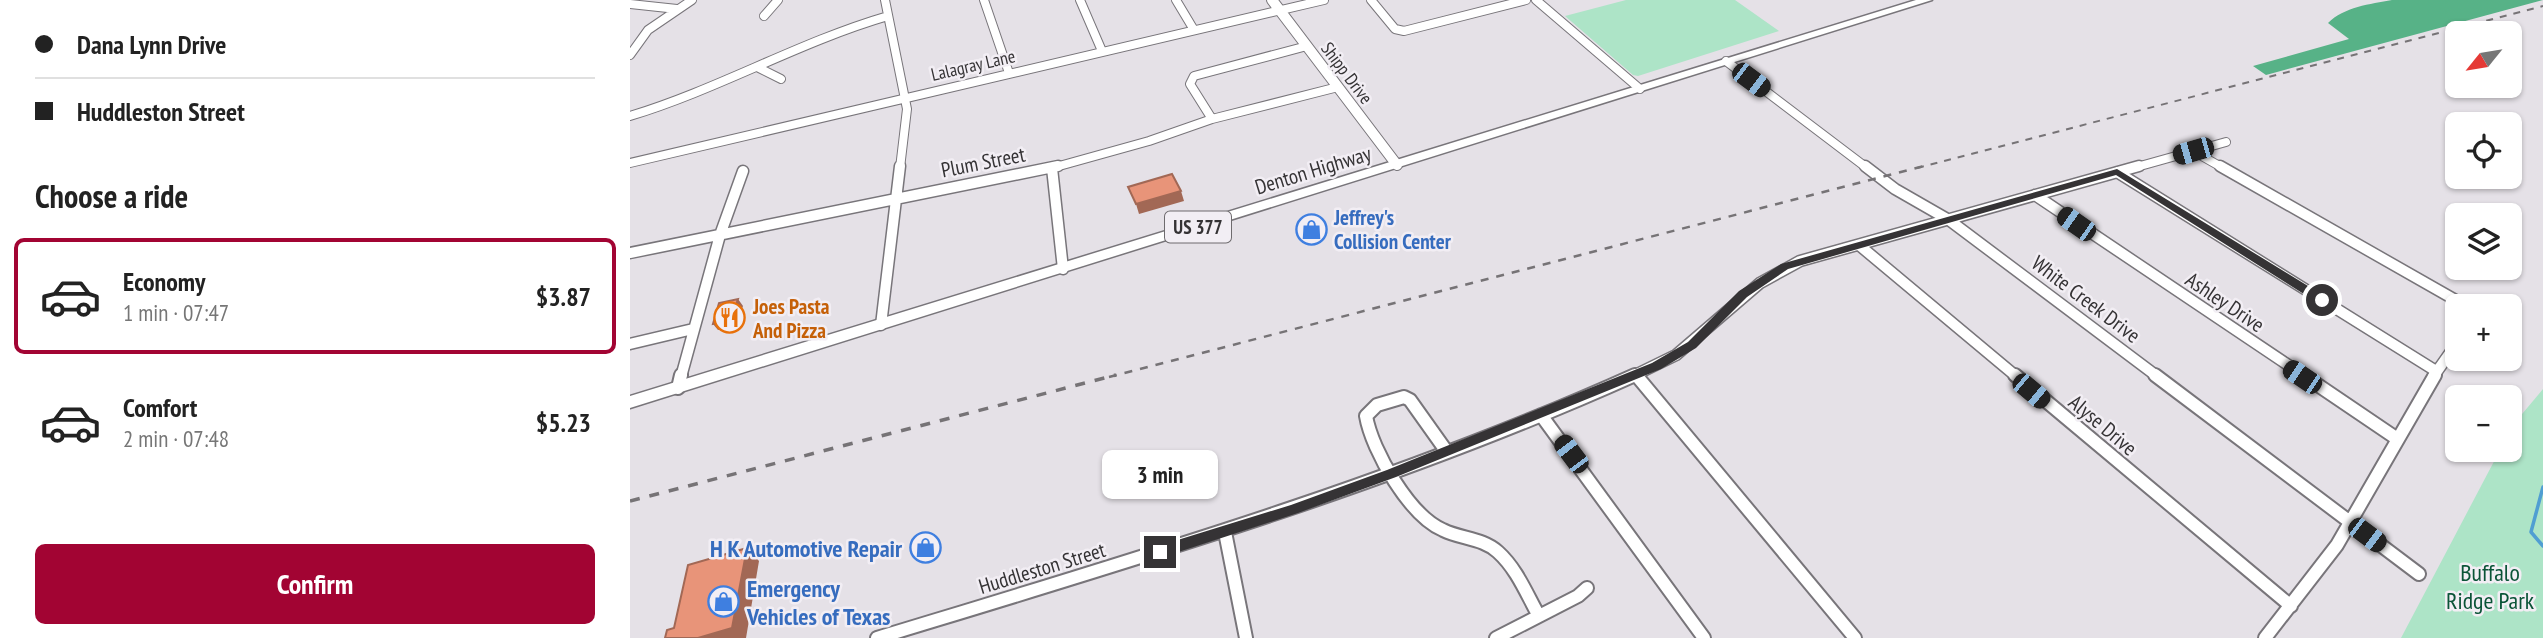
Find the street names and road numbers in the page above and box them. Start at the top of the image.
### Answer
street label: Shipp Drive [1316,37,1378,109]
street label: Lalagray Lane [929,44,1017,86]
street label: Denton Highway [1252,140,1374,200]
street label: Plum Street [939,141,1028,183]
road number: US 377 [1165,212,1231,243]
street label: White Creek Drive [2026,249,2146,349]
street label: Ashley Drive [2180,266,2270,338]
street label: Alyse Drive [2063,389,2143,461]
street label: Huddleston Street [975,536,1109,600]

